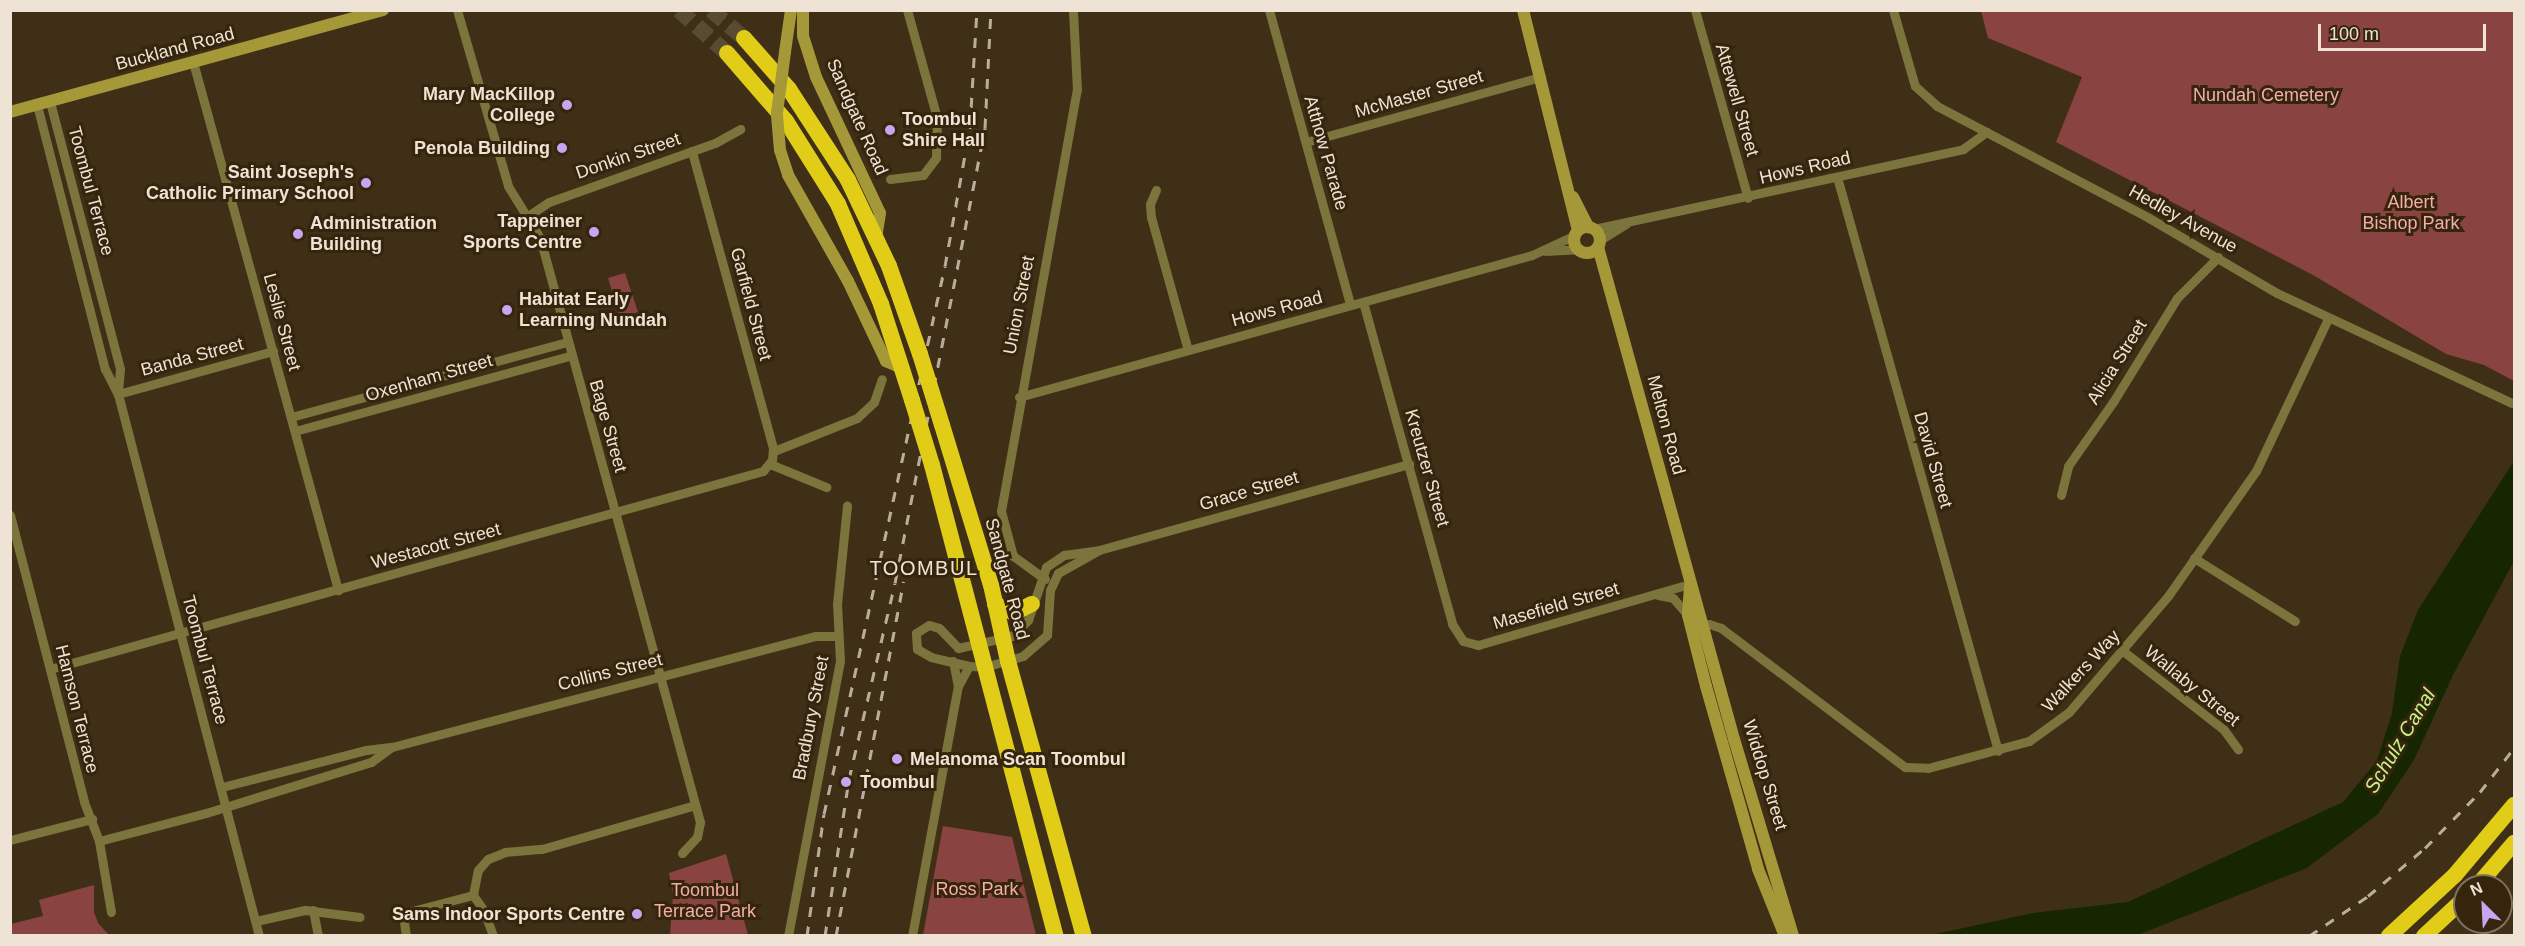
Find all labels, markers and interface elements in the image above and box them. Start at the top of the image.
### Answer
scale bar [2321,12,2489,50]
street label: Buckland Road [113,23,237,75]
text: 100 m [2329,24,2379,44]
street label: Attewell Street [1711,41,1763,159]
street label: Sandgate Road [822,55,892,179]
street label: McMaster Street [1353,65,1485,123]
place label: Mary MacKillop College [423,84,555,127]
park label: Nundah Cemetery [2193,84,2339,106]
street label: Atthow Parade [1299,93,1353,213]
marker: Mary MacKillop College [560,98,574,112]
place label: Toombul Shire Hall [902,109,985,152]
marker: Toombul Shire Hall [883,123,897,137]
street label: Toombul Terrace [63,124,119,258]
street label: Donkin Street [573,128,683,184]
place label: Penola Building [414,137,550,159]
marker: Penola Building [555,141,569,155]
street label: Hows Road [1757,147,1853,189]
place label: Saint Joseph's Catholic Primary School [146,162,354,204]
marker: Saint Joseph's Catholic Primary School [359,176,373,190]
street label: Hedley Avenue [2125,180,2241,258]
park label: Albert Bishop Park [2362,192,2460,234]
place label: Tappeiner Sports Centre [463,211,582,254]
place label: Administration Building [310,213,437,256]
marker: Tappeiner Sports Centre [587,225,601,239]
marker: Administration Building [291,227,305,241]
street label: Garfield Street [726,245,776,363]
street label: Union Street [999,254,1039,356]
street label: Leslie Street [259,271,305,373]
street label: Hows Road [1229,287,1325,331]
place label: Habitat Early Learning Nundah [519,289,667,332]
marker: Habitat Early Learning Nundah [500,303,514,317]
street label: Alicia Street [2082,316,2152,408]
street label: Banda Street [138,333,246,381]
street label: Oxenham Street [363,350,495,406]
street label: Melton Road [1642,373,1690,477]
street label: Bage Street [585,377,631,475]
street label: Kreutzer Street [1400,407,1454,529]
street label: David Street [1909,409,1957,511]
street label: Grace Street [1197,467,1301,515]
street label: Sandgate Road [980,516,1034,642]
street label: Westacott Street [369,518,503,574]
district label: TOOMBUL [869,556,979,580]
street label: Masefield Street [1491,578,1621,634]
street label: Toombul Terrace [177,593,233,727]
street label: Walkers Way [2037,625,2125,717]
street label: Wallaby Street [2140,641,2244,731]
street label: Hamson Terrace [51,642,103,776]
street label: Collins Street [555,649,665,695]
street label: Bradbury Street [788,654,834,782]
water label: Schulz Canal [2359,684,2441,798]
street label: Widdop Street [1738,717,1792,833]
place label: Melanoma Scan Toombul [910,748,1126,770]
marker: Melanoma Scan Toombul [888,750,906,768]
place label: Toombul [860,771,935,793]
marker: Toombul [837,773,855,791]
north arrow [2453,874,2513,934]
park label: Ross Park [935,878,1019,900]
text: N [2468,879,2485,899]
park label: Toombul Terrace Park [654,880,756,922]
place label: Sams Indoor Sports Centre [392,903,625,925]
marker: Sams Indoor Sports Centre [630,907,644,921]

